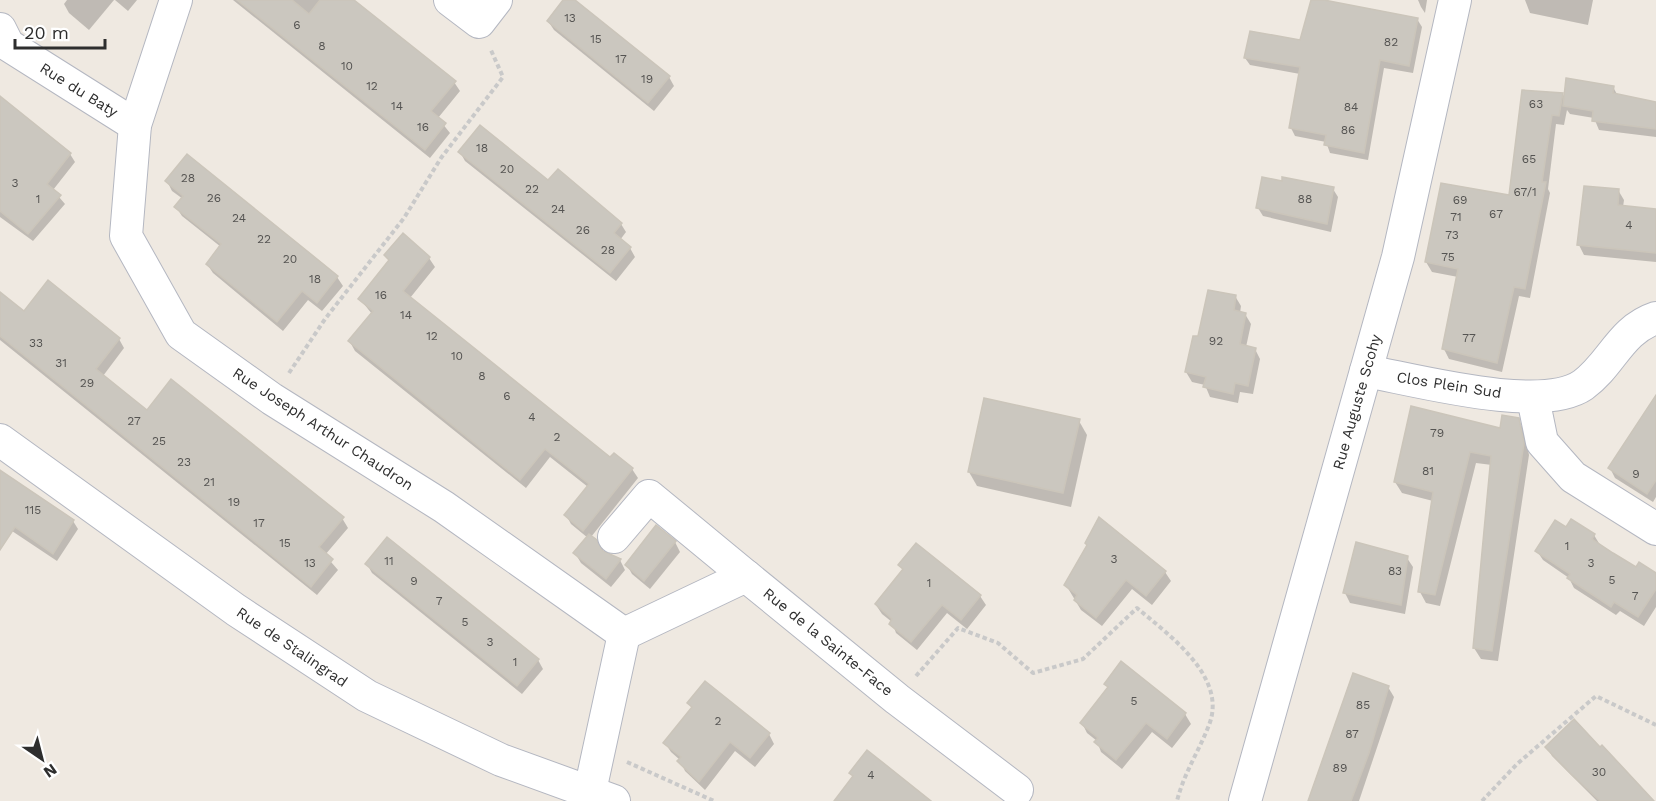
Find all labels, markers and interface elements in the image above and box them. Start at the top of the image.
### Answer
house number: 13 [564,11,576,25]
scale bar [15,12,105,50]
house number: 6 [293,18,301,32]
text: 20 m [24,22,69,43]
house number: 15 [590,32,602,46]
house number: 82 [1384,35,1398,49]
house number: 8 [318,39,326,53]
house number: 17 [615,52,627,66]
street label: Rue du Baty [37,59,122,121]
house number: 10 [341,59,353,73]
house number: 19 [641,72,653,86]
house number: 12 [366,79,378,93]
house number: 63 [1529,97,1543,111]
house number: 14 [391,99,403,113]
house number: 84 [1344,100,1358,114]
house number: 16 [417,120,429,134]
house number: 86 [1341,123,1355,137]
house number: 18 [476,141,488,155]
house number: 65 [1522,152,1536,166]
house number: 20 [500,162,514,176]
house number: 28 [181,171,195,185]
house number: 3 [12,176,19,190]
house number: 22 [525,182,539,196]
house number: 67/1 [1513,185,1537,199]
house number: 26 [207,191,221,205]
house number: 1 [36,192,40,206]
house number: 88 [1298,192,1312,206]
house number: 69 [1453,193,1467,207]
house number: 24 [551,202,565,216]
house number: 67 [1489,207,1503,221]
house number: 71 [1450,210,1462,224]
house number: 24 [232,211,246,225]
house number: 4 [1625,218,1633,232]
house number: 26 [576,223,590,237]
house number: 73 [1445,228,1459,242]
house number: 22 [257,232,271,246]
house number: 28 [601,243,615,257]
house number: 75 [1441,250,1455,264]
house number: 20 [283,252,297,266]
house number: 18 [309,272,321,286]
house number: 16 [375,288,387,302]
house number: 14 [400,308,412,322]
house number: 12 [426,329,438,343]
house number: 77 [1462,331,1476,345]
street label: Rue Auguste Scohy [1329,332,1385,472]
house number: 92 [1209,334,1223,348]
house number: 33 [29,336,43,350]
house number: 10 [451,349,463,363]
house number: 31 [55,356,67,370]
street label: Rue Joseph Arthur Chaudron [229,364,417,494]
street label: Clos Plein Sud [1395,368,1503,402]
house number: 8 [478,369,486,383]
house number: 29 [80,376,94,390]
house number: 6 [503,389,511,403]
house number: 4 [528,410,536,424]
house number: 27 [127,414,141,428]
house number: 79 [1430,426,1444,440]
house number: 2 [554,430,561,444]
house number: 25 [152,434,166,448]
house number: 23 [177,455,191,469]
house number: 81 [1422,464,1434,478]
house number: 9 [1632,467,1640,481]
house number: 21 [203,475,215,489]
house number: 19 [228,495,240,509]
house number: 115 [25,503,41,517]
house number: 17 [253,516,265,530]
house number: 15 [279,536,291,550]
house number: 1 [1565,539,1569,553]
house number: 3 [1111,552,1118,566]
house number: 11 [384,554,394,568]
house number: 13 [304,556,316,570]
house number: 3 [1588,556,1595,570]
house number: 83 [1388,564,1402,578]
house number: 5 [1609,573,1616,587]
house number: 9 [410,574,418,588]
house number: 1 [927,576,931,590]
street label: Rue de la Sainte-Face [760,584,896,700]
house number: 7 [1632,589,1639,603]
house number: 7 [436,594,443,608]
street label: Rue de Stalingrad [233,603,351,691]
house number: 5 [462,615,469,629]
house number: 3 [487,635,494,649]
house number: 1 [513,655,517,669]
house number: 5 [1131,694,1138,708]
house number: 85 [1356,698,1370,712]
house number: 2 [715,714,722,728]
house number: 87 [1345,727,1359,741]
north arrow [12,729,72,789]
text: N [40,760,61,782]
house number: 89 [1333,761,1347,775]
house number: 30 [1592,765,1606,779]
house number: 4 [867,768,875,782]

